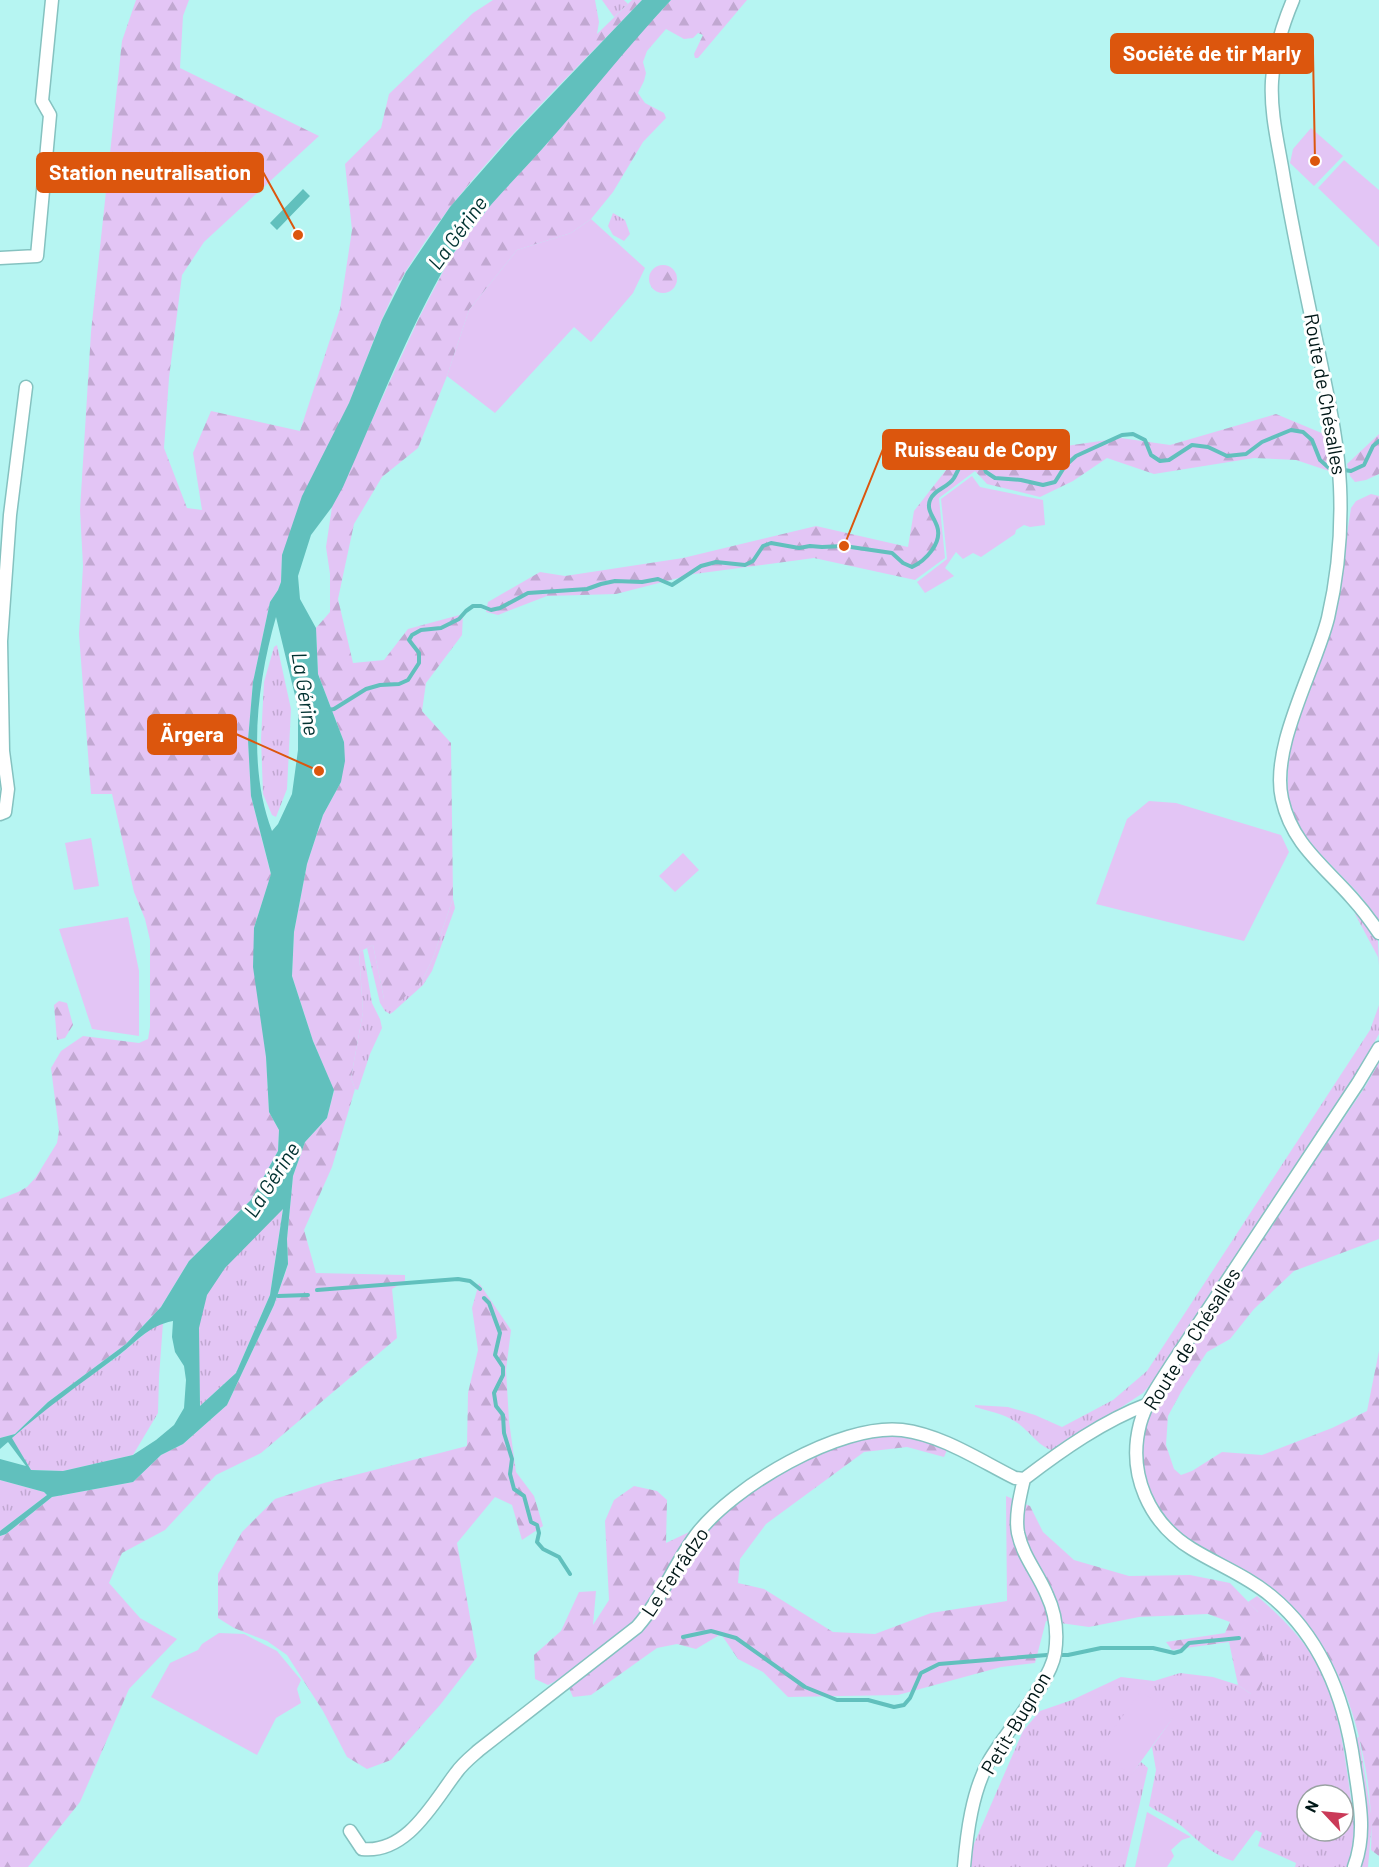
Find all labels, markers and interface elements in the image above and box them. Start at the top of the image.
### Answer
callout: Société de tir Marly [1111,34,1313,73]
text: Société de tir Marly [1123,40,1302,65]
callout: Station neutralisation [37,153,263,192]
text: Station neutralisation [49,159,251,184]
water label: La Gérine [422,191,492,274]
street label: Route de Chésalles [1300,311,1352,476]
callout: Ruisseau de Copy [883,430,1069,469]
text: Ruisseau de Copy [895,436,1058,461]
water label: La Gérine [288,650,325,737]
callout: Ärgera [148,715,236,754]
text: Ärgera [160,721,224,746]
water label: La Gérine [237,1137,304,1221]
street label: Route de Chésalles [1138,1263,1245,1414]
street label: Le Ferrâdzo [636,1522,713,1621]
street label: Petit-Bugnon [975,1667,1055,1778]
north arrow [1295,1783,1355,1843]
text: N [1300,1797,1322,1815]

